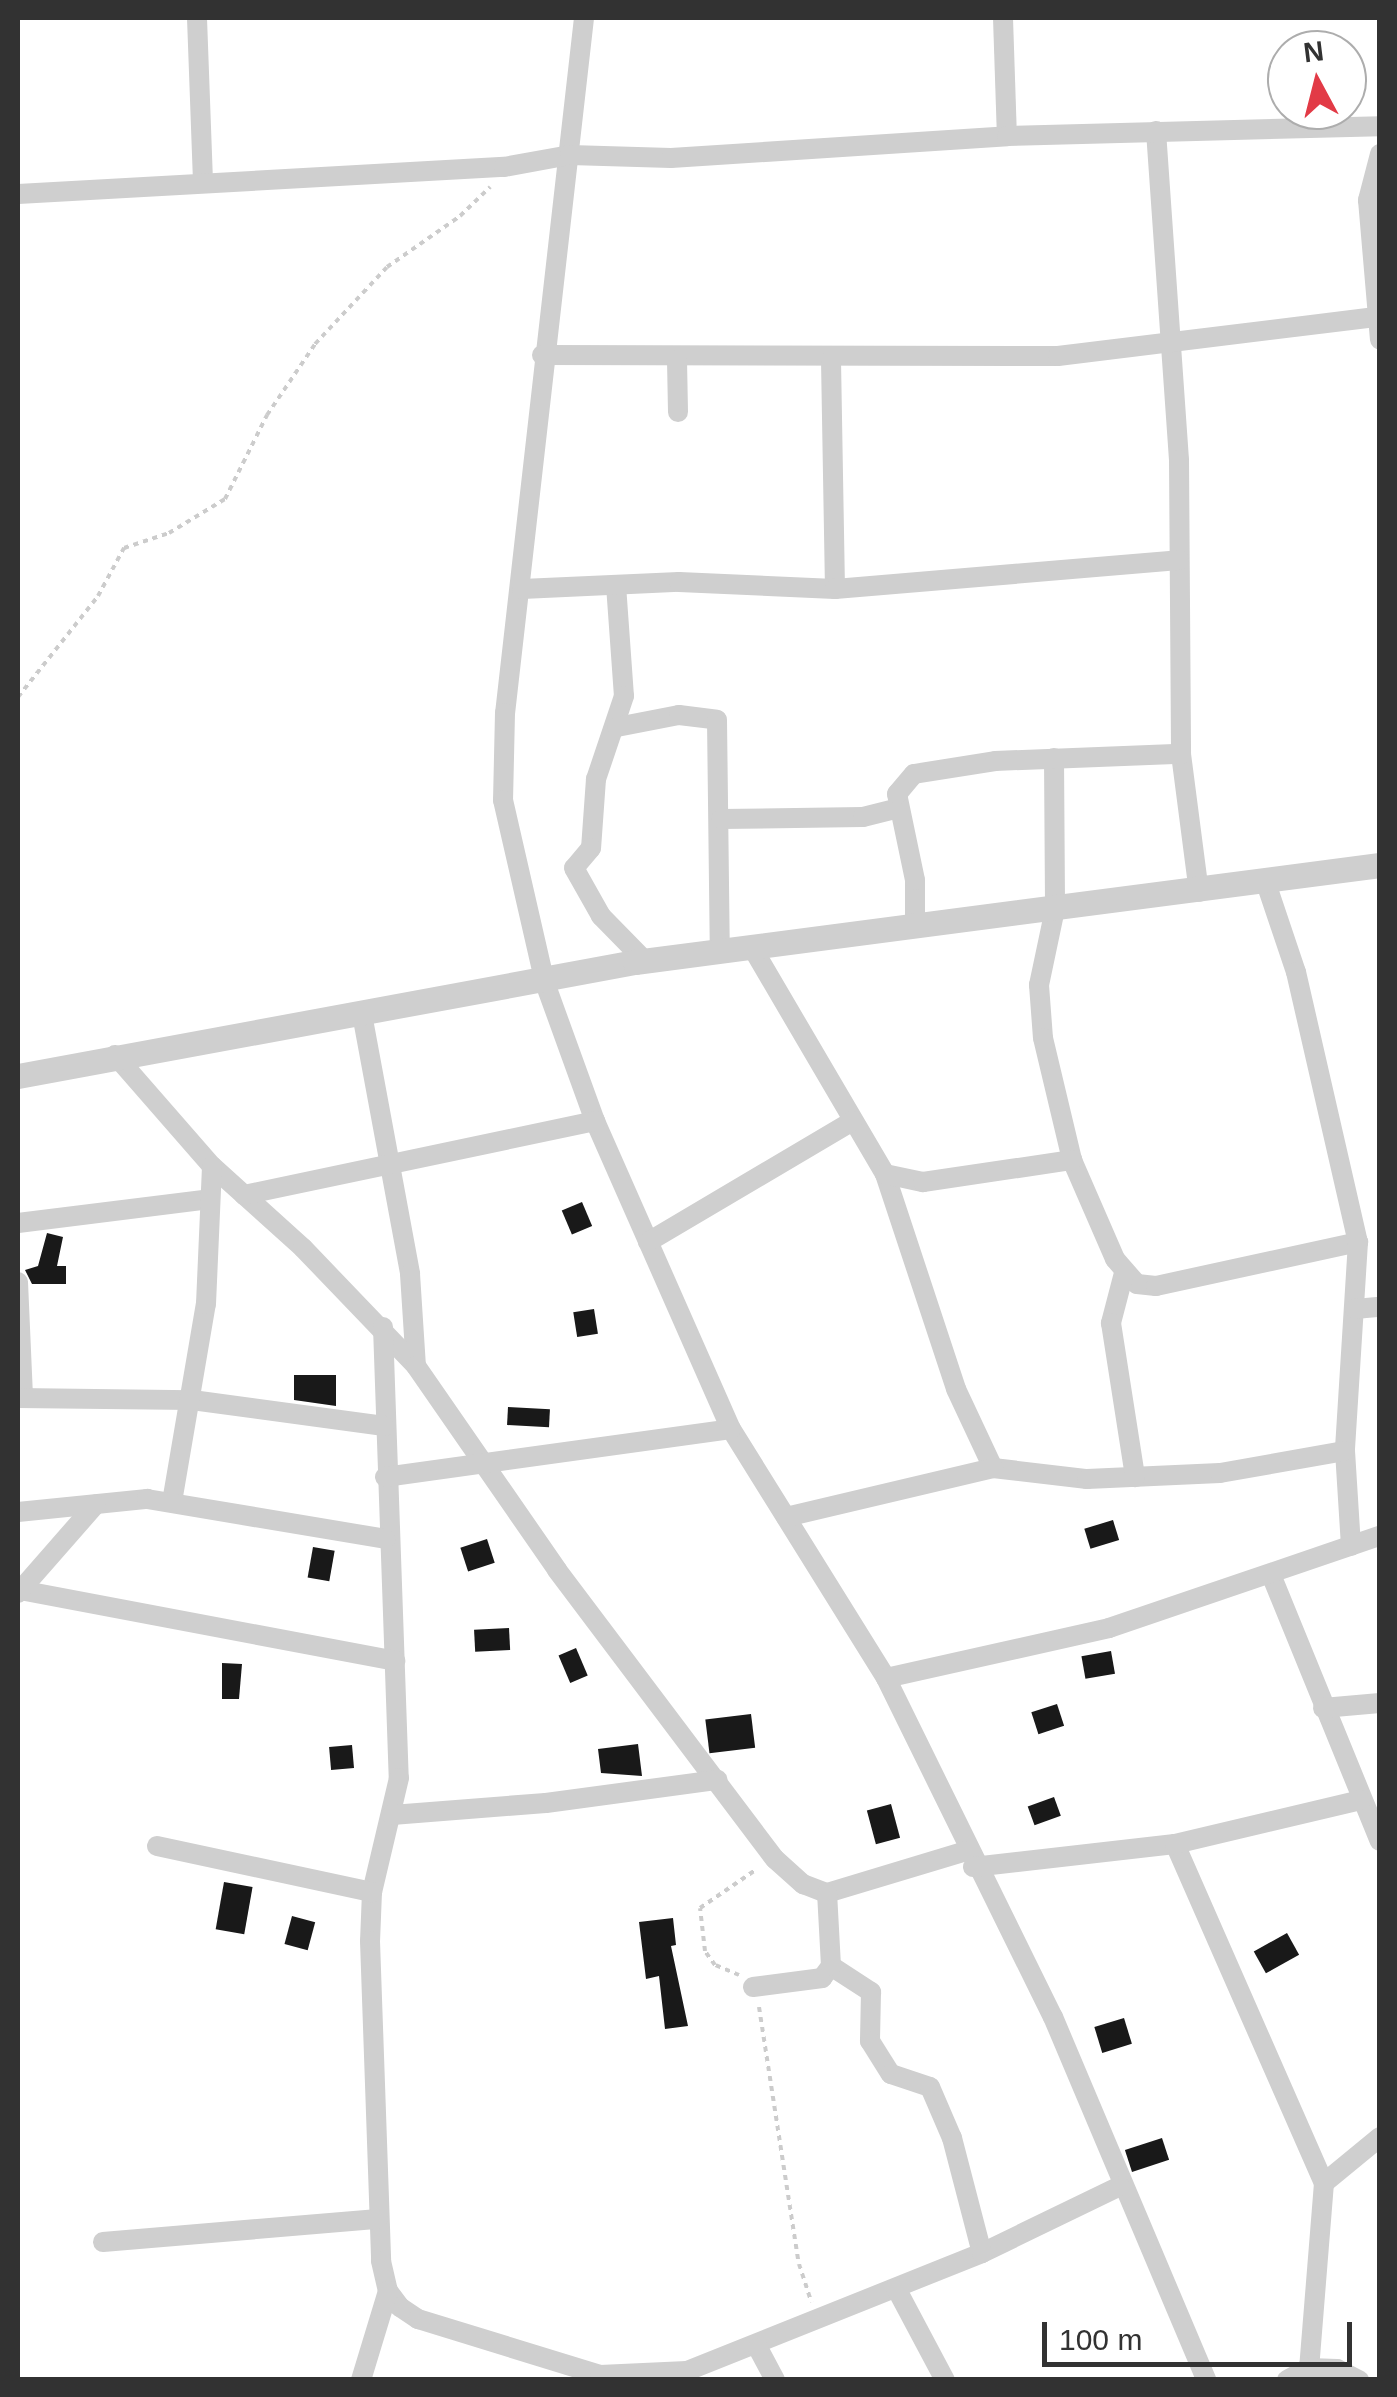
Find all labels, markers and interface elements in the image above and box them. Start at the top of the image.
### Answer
north arrow [1267,30,1367,130]
text: N [1302,35,1325,68]
scale bar [1047,2302,1357,2364]
text: 100 m [1059,2323,1142,2356]

